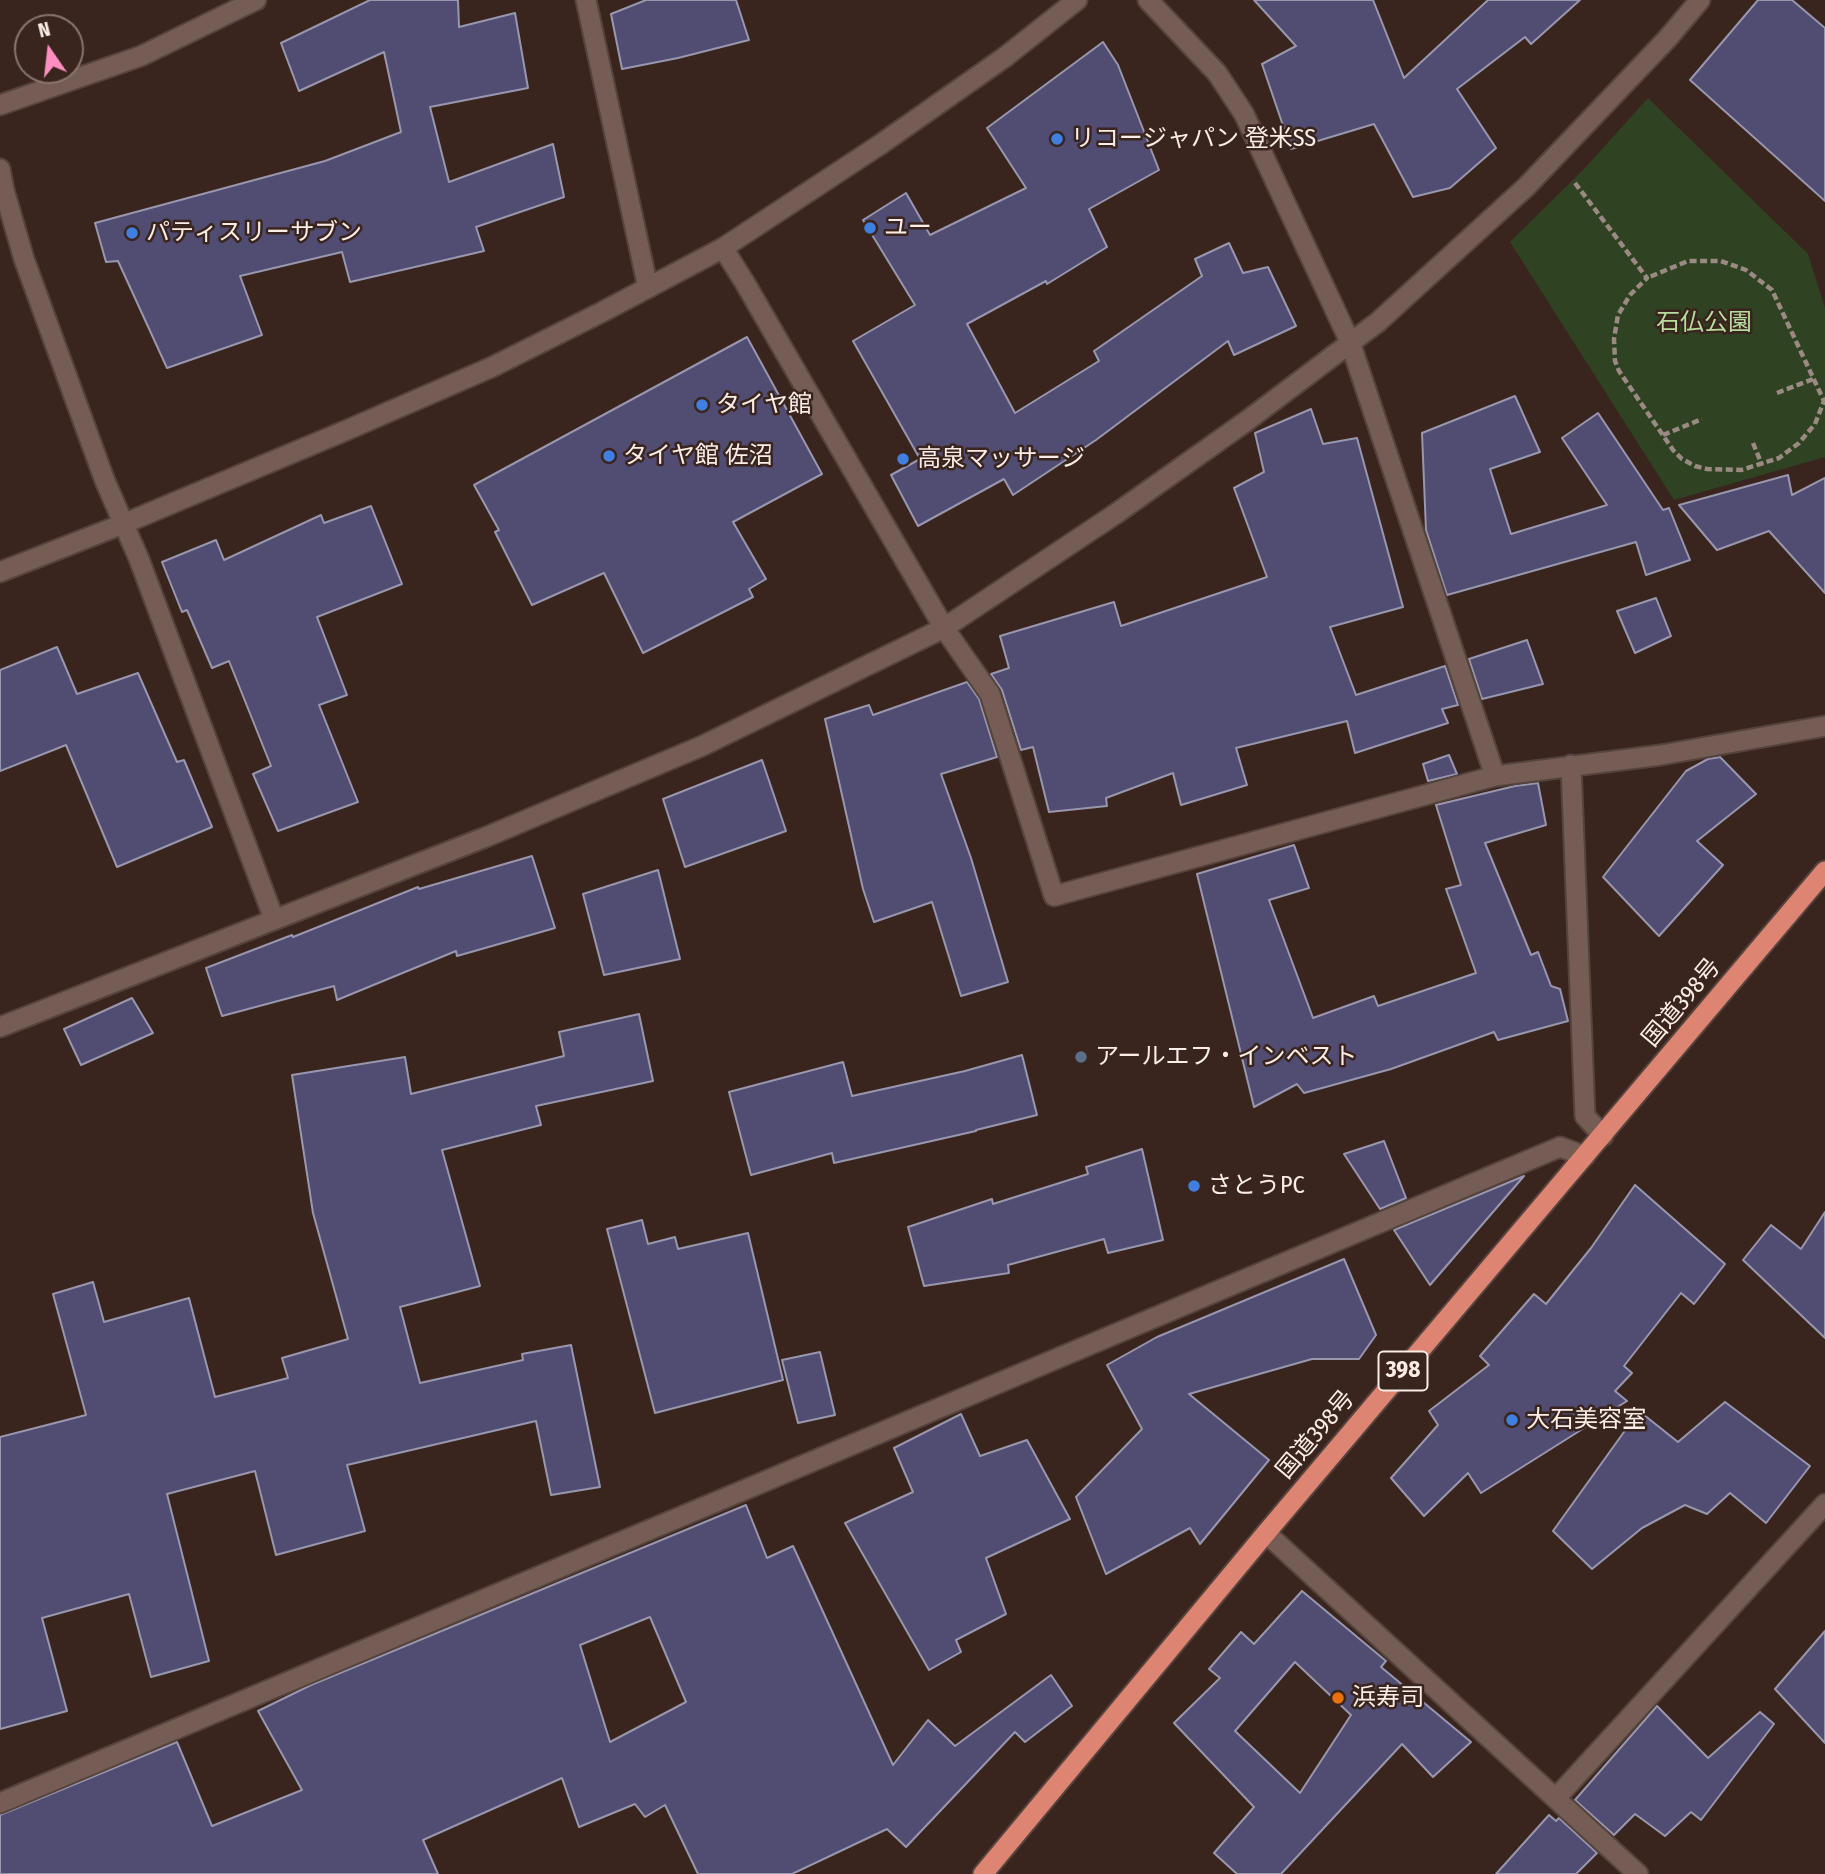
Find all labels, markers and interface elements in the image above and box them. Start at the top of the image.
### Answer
north arrow [14,14,84,84]
text: N [36,18,53,43]
place label: リコージャパン 登米SS [1071,125,1316,153]
marker: リコージャパン 登米SS [1049,131,1065,147]
place label: ユー [884,214,932,242]
place label: パティスリーサブン [146,219,362,247]
marker: ユー [862,220,878,236]
marker: パティスリーサブン [124,225,140,241]
park label: 石仏公園 [1656,309,1752,337]
place label: タイヤ館 [716,391,812,419]
marker: タイヤ館 [694,397,710,413]
place label: タイヤ館 佐沼 [623,442,773,470]
place label: 高泉マッサージ [917,445,1085,473]
marker: タイヤ館 佐沼 [601,448,617,464]
marker: 高泉マッサージ [895,451,911,467]
street label: 国道398号 [1637,953,1727,1053]
place label: アールエフ・インベスト [1095,1043,1358,1071]
marker: アールエフ・インベスト [1073,1049,1089,1065]
place label: さとうPC [1208,1172,1305,1200]
marker: さとうPC [1186,1178,1202,1194]
road number: 398 [1378,1352,1428,1390]
street label: 国道398号 [1271,1385,1361,1485]
place label: 大石美容室 [1526,1406,1646,1434]
marker: 大石美容室 [1504,1412,1520,1428]
place label: 浜寿司 [1352,1684,1424,1712]
marker: 浜寿司 [1330,1690,1346,1706]

